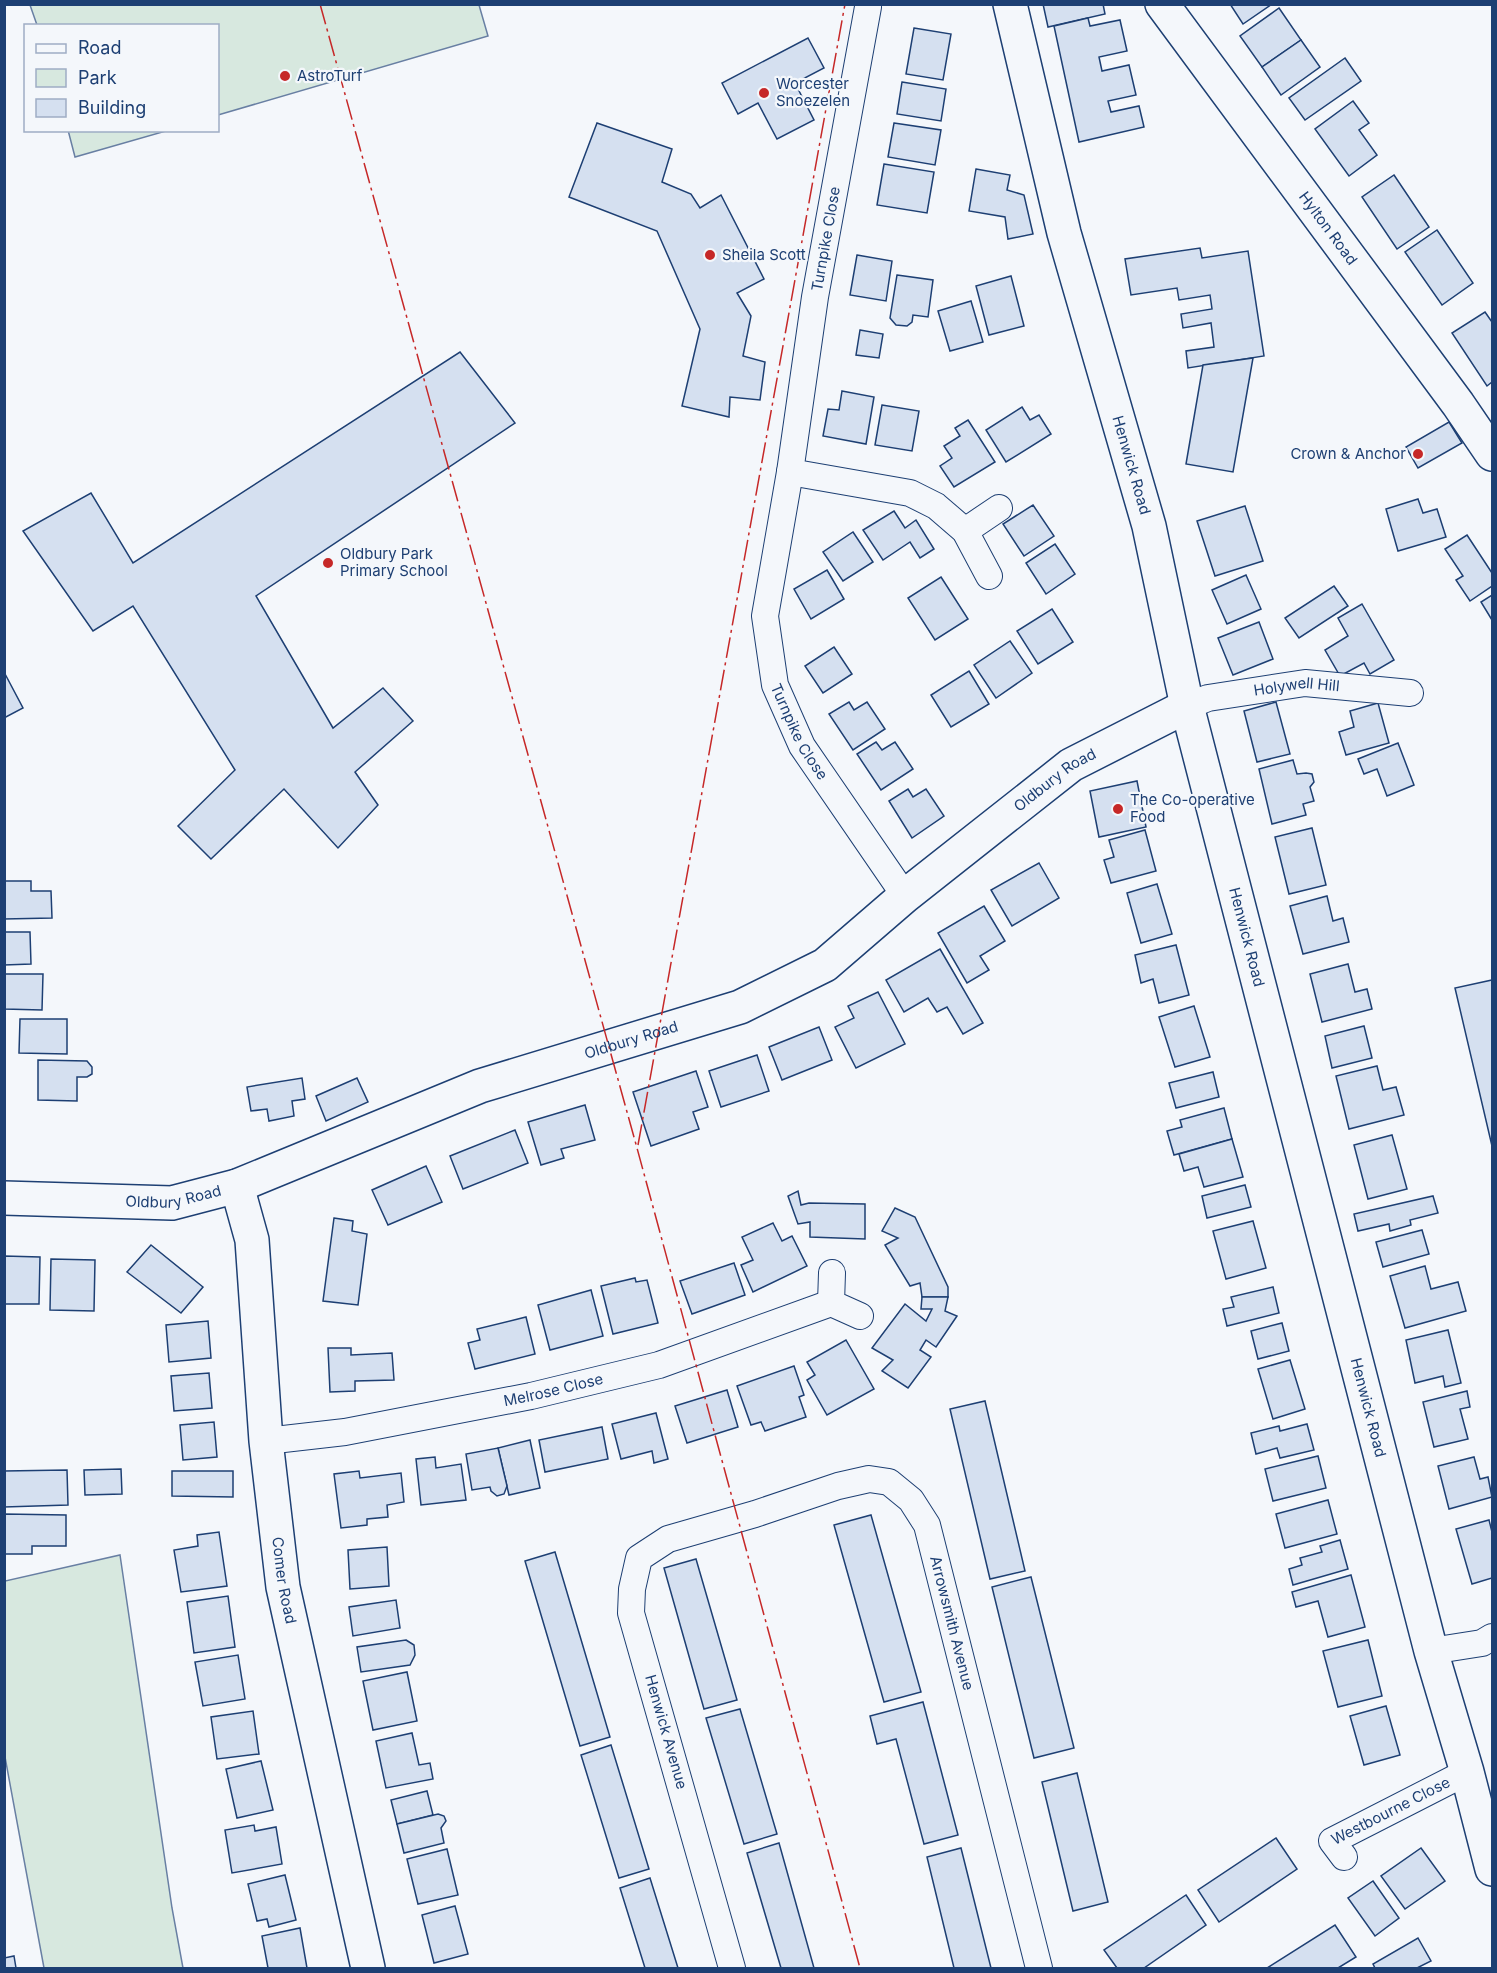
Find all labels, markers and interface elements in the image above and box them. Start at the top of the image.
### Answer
legend [24,24,219,132]
text: Road [78,37,121,58]
place label: AstroTurf [297,66,363,85]
text: Park [78,67,117,88]
marker: AstroTurf [278,69,292,83]
place label: Worcester Snoezelen [776,74,850,110]
marker: Worcester Snoezelen [757,86,771,100]
text: Building [78,97,146,118]
street label: Turnpike Close [807,185,844,293]
street label: Hylton Road [1295,187,1362,268]
place label: Sheila Scott [722,245,806,264]
marker: Sheila Scott [703,248,717,262]
street label: Henwick Road [1109,413,1155,517]
place label: Crown & Anchor [1290,444,1406,463]
marker: Crown & Anchor [1411,447,1425,461]
place label: Oldbury Park Primary School [340,544,448,580]
marker: Oldbury Park Primary School [321,556,335,570]
street label: Holywell Hill [1252,673,1340,700]
street label: Turnpike Close [767,680,832,783]
street label: Oldbury Road [1010,744,1099,816]
place label: The Co-operative Food [1130,790,1255,826]
marker: The Co-operative Food [1111,802,1125,816]
street label: Henwick Road [1225,885,1269,989]
street label: Oldbury Road [582,1016,680,1063]
street label: Oldbury Road [125,1181,223,1212]
street label: Henwick Road [1347,1356,1391,1459]
street label: Melrose Close [502,1369,605,1410]
street label: Comer Road [268,1536,301,1626]
street label: Arrowsmith Avenue [926,1554,978,1692]
street label: Henwick Avenue [641,1672,692,1791]
street label: Westbourne Close [1328,1772,1453,1849]

